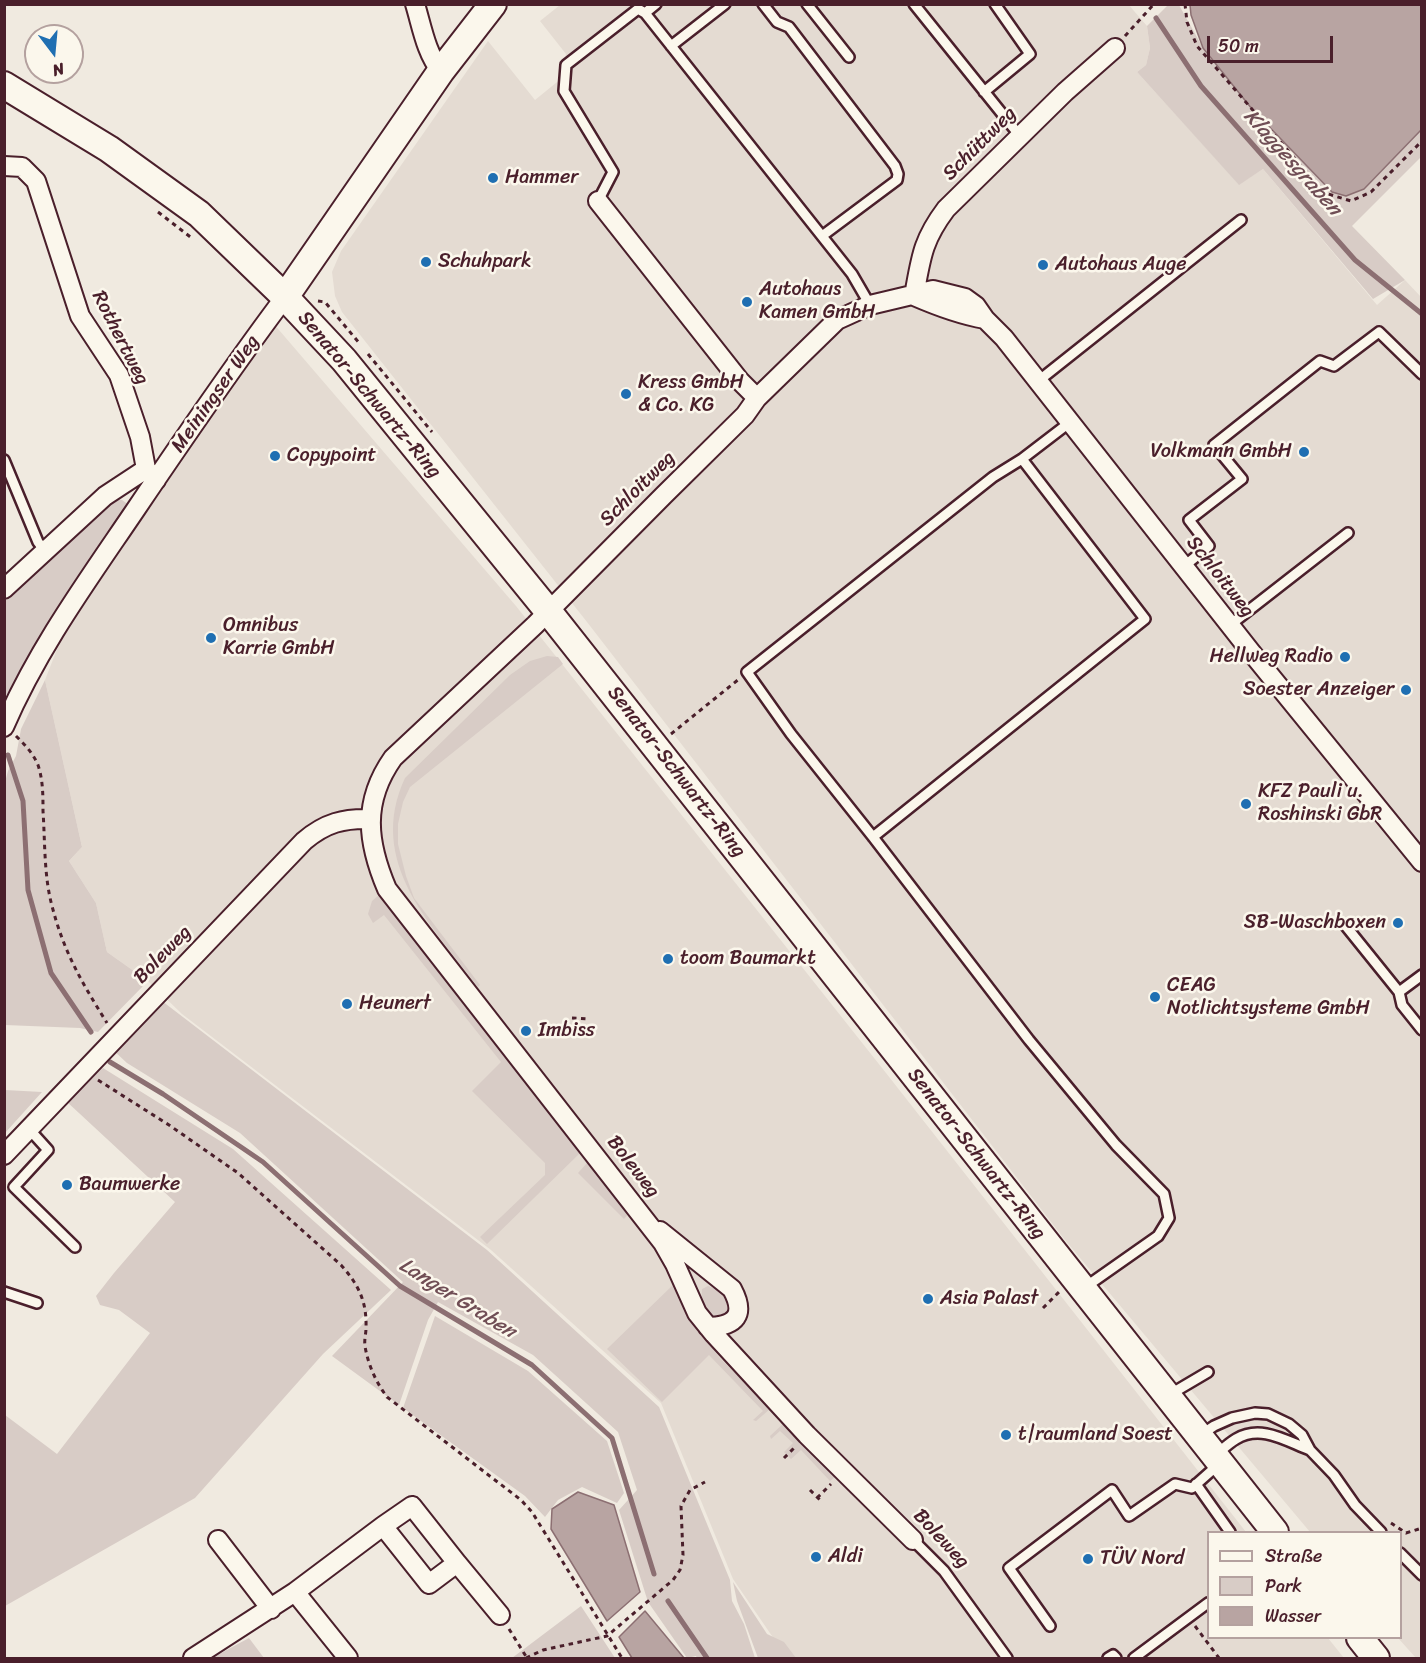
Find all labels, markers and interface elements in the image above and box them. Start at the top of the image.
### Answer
north arrow [24,24,84,84]
scale bar [1210,24,1336,62]
text: 50 m [1218,30,1259,62]
text: N [49,54,68,85]
street label: Schüttweg [938,102,1022,186]
water label: Klaggesgraben [1238,105,1346,221]
place label: Hammer [505,166,578,190]
marker: Hammer [486,171,500,185]
place label: Schuhpark [438,250,532,274]
place label: Autohaus Auge [1055,253,1187,277]
marker: Schuhpark [419,255,433,269]
marker: Autohaus Auge [1036,258,1050,272]
place label: Autohaus Kamen GmbH [759,278,875,325]
street label: Rothertweg [86,287,154,389]
marker: Autohaus Kamen GmbH [740,295,754,309]
street label: Senator-Schwartz-Ring [292,306,446,484]
street label: Meiningser Weg [167,331,265,457]
place label: Kress GmbH & Co. KG [638,371,744,418]
marker: Kress GmbH & Co. KG [619,387,633,401]
place label: Volkmann GmbH [1151,440,1292,464]
place label: Copypoint [287,444,376,468]
marker: Volkmann GmbH [1297,445,1311,459]
street label: Schloitweg [595,446,681,532]
marker: Copypoint [268,449,282,463]
street label: Schloitweg [1181,532,1259,622]
place label: Omnibus Karrie GmbH [223,614,335,661]
marker: Omnibus Karrie GmbH [204,631,218,645]
place label: Hellweg Radio [1210,645,1333,669]
marker: Hellweg Radio [1338,650,1352,664]
place label: Soester Anzeiger [1243,678,1394,702]
street label: Senator-Schwartz-Ring [602,682,750,862]
marker: Soester Anzeiger [1399,683,1413,697]
place label: KFZ Pauli u. Roshinski GbR [1258,780,1382,827]
marker: KFZ Pauli u. Roshinski GbR [1239,797,1253,811]
place label: SB-Waschboxen [1244,911,1386,935]
marker: SB-Waschboxen [1391,916,1405,930]
street label: Boleweg [129,921,197,989]
place label: toom Baumarkt [680,947,816,971]
marker: toom Baumarkt [661,952,675,966]
place label: CEAG Notlichtsysteme GmbH [1167,974,1370,1021]
marker: CEAG Notlichtsysteme GmbH [1148,990,1162,1004]
place label: Heunert [359,992,431,1016]
marker: Heunert [340,997,354,1011]
place label: Imbiss [538,1019,595,1043]
marker: Imbiss [519,1024,533,1038]
street label: Senator-Schwartz-Ring [902,1064,1050,1244]
street label: Boleweg [601,1131,665,1203]
place label: Baumwerke [79,1173,180,1197]
marker: Baumwerke [60,1178,74,1192]
water label: Langer Graben [394,1253,520,1345]
place label: Asia Palast [940,1287,1038,1311]
marker: Asia Palast [921,1292,935,1306]
place label: t|raumland Soest [1018,1423,1173,1447]
marker: t|raumland Soest [999,1428,1013,1442]
street label: Boleweg [908,1504,974,1574]
legend [1207,1531,1402,1639]
text: Straße [1265,1540,1322,1572]
place label: Aldi [828,1545,863,1569]
place label: TÜV Nord [1100,1547,1184,1571]
marker: Aldi [809,1550,823,1564]
marker: TÜV Nord [1081,1552,1095,1566]
text: Park [1265,1570,1302,1602]
text: Wasser [1265,1600,1321,1632]

